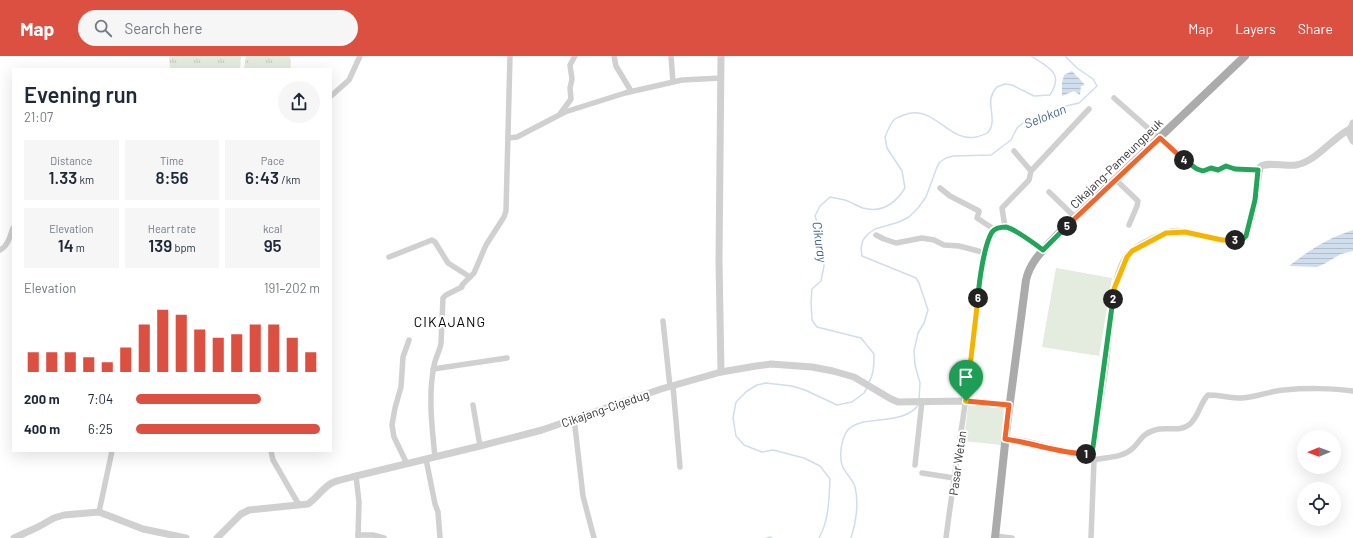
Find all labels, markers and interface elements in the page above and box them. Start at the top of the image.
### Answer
search box [78,10,358,46]
text: Map [20,17,54,40]
icon: search [92,17,114,39]
text: Search here [124,19,202,37]
text: Map [1188,20,1213,37]
text: Layers [1235,20,1276,37]
text: Share [1298,20,1333,37]
text: Evening run [24,81,138,107]
button: share [278,81,320,123]
water label: Selokan [1022,100,1068,132]
text: 21:07 [24,109,53,125]
street label: Cikajang-Pameungpeuk [1067,115,1165,211]
pin: 4 [1174,150,1194,170]
text: 4 [1181,153,1187,166]
text: Distance [50,154,92,167]
text: Time [160,154,184,167]
text: Pace [261,154,284,167]
text: 1.33 [49,167,77,187]
text: 8:56 [155,167,189,187]
text: 6:43 [245,167,279,187]
text: km [77,173,94,186]
text: /km [279,173,300,186]
pin: 5 [1057,216,1077,236]
text: 5 [1064,219,1070,232]
water label: Cikuray [809,221,831,265]
text: Elevation [49,222,93,235]
text: Heart rate [148,222,196,235]
text: kcal [263,222,282,235]
pin: 3 [1225,230,1245,250]
text: 3 [1232,233,1238,246]
text: 14 [58,235,74,255]
text: 139 [148,235,172,255]
text: 95 [264,235,282,255]
text: m [74,241,85,254]
text: bpm [172,241,196,254]
text: Elevation [24,280,76,296]
text: 191–202 m [264,280,320,296]
pin: 6 [968,288,988,308]
pin: 2 [1103,289,1123,309]
text: 6 [975,291,981,304]
text: 2 [1110,292,1116,305]
district label: CIKAJANG [414,313,486,330]
pin [949,360,983,401]
icon: arrive [955,366,977,388]
street label: Cikajang-Cigedug [559,386,651,430]
text: 200 m [24,391,60,407]
text: 7:04 [88,391,113,407]
text: 400 m [24,421,60,437]
text: 6:25 [88,421,113,437]
street label: Pasar Wetan [946,430,968,496]
north arrow [1297,430,1341,474]
map controls [1297,430,1341,526]
pin: 1 [1076,444,1096,464]
text: 1 [1084,447,1088,460]
button: locate [1297,482,1341,526]

